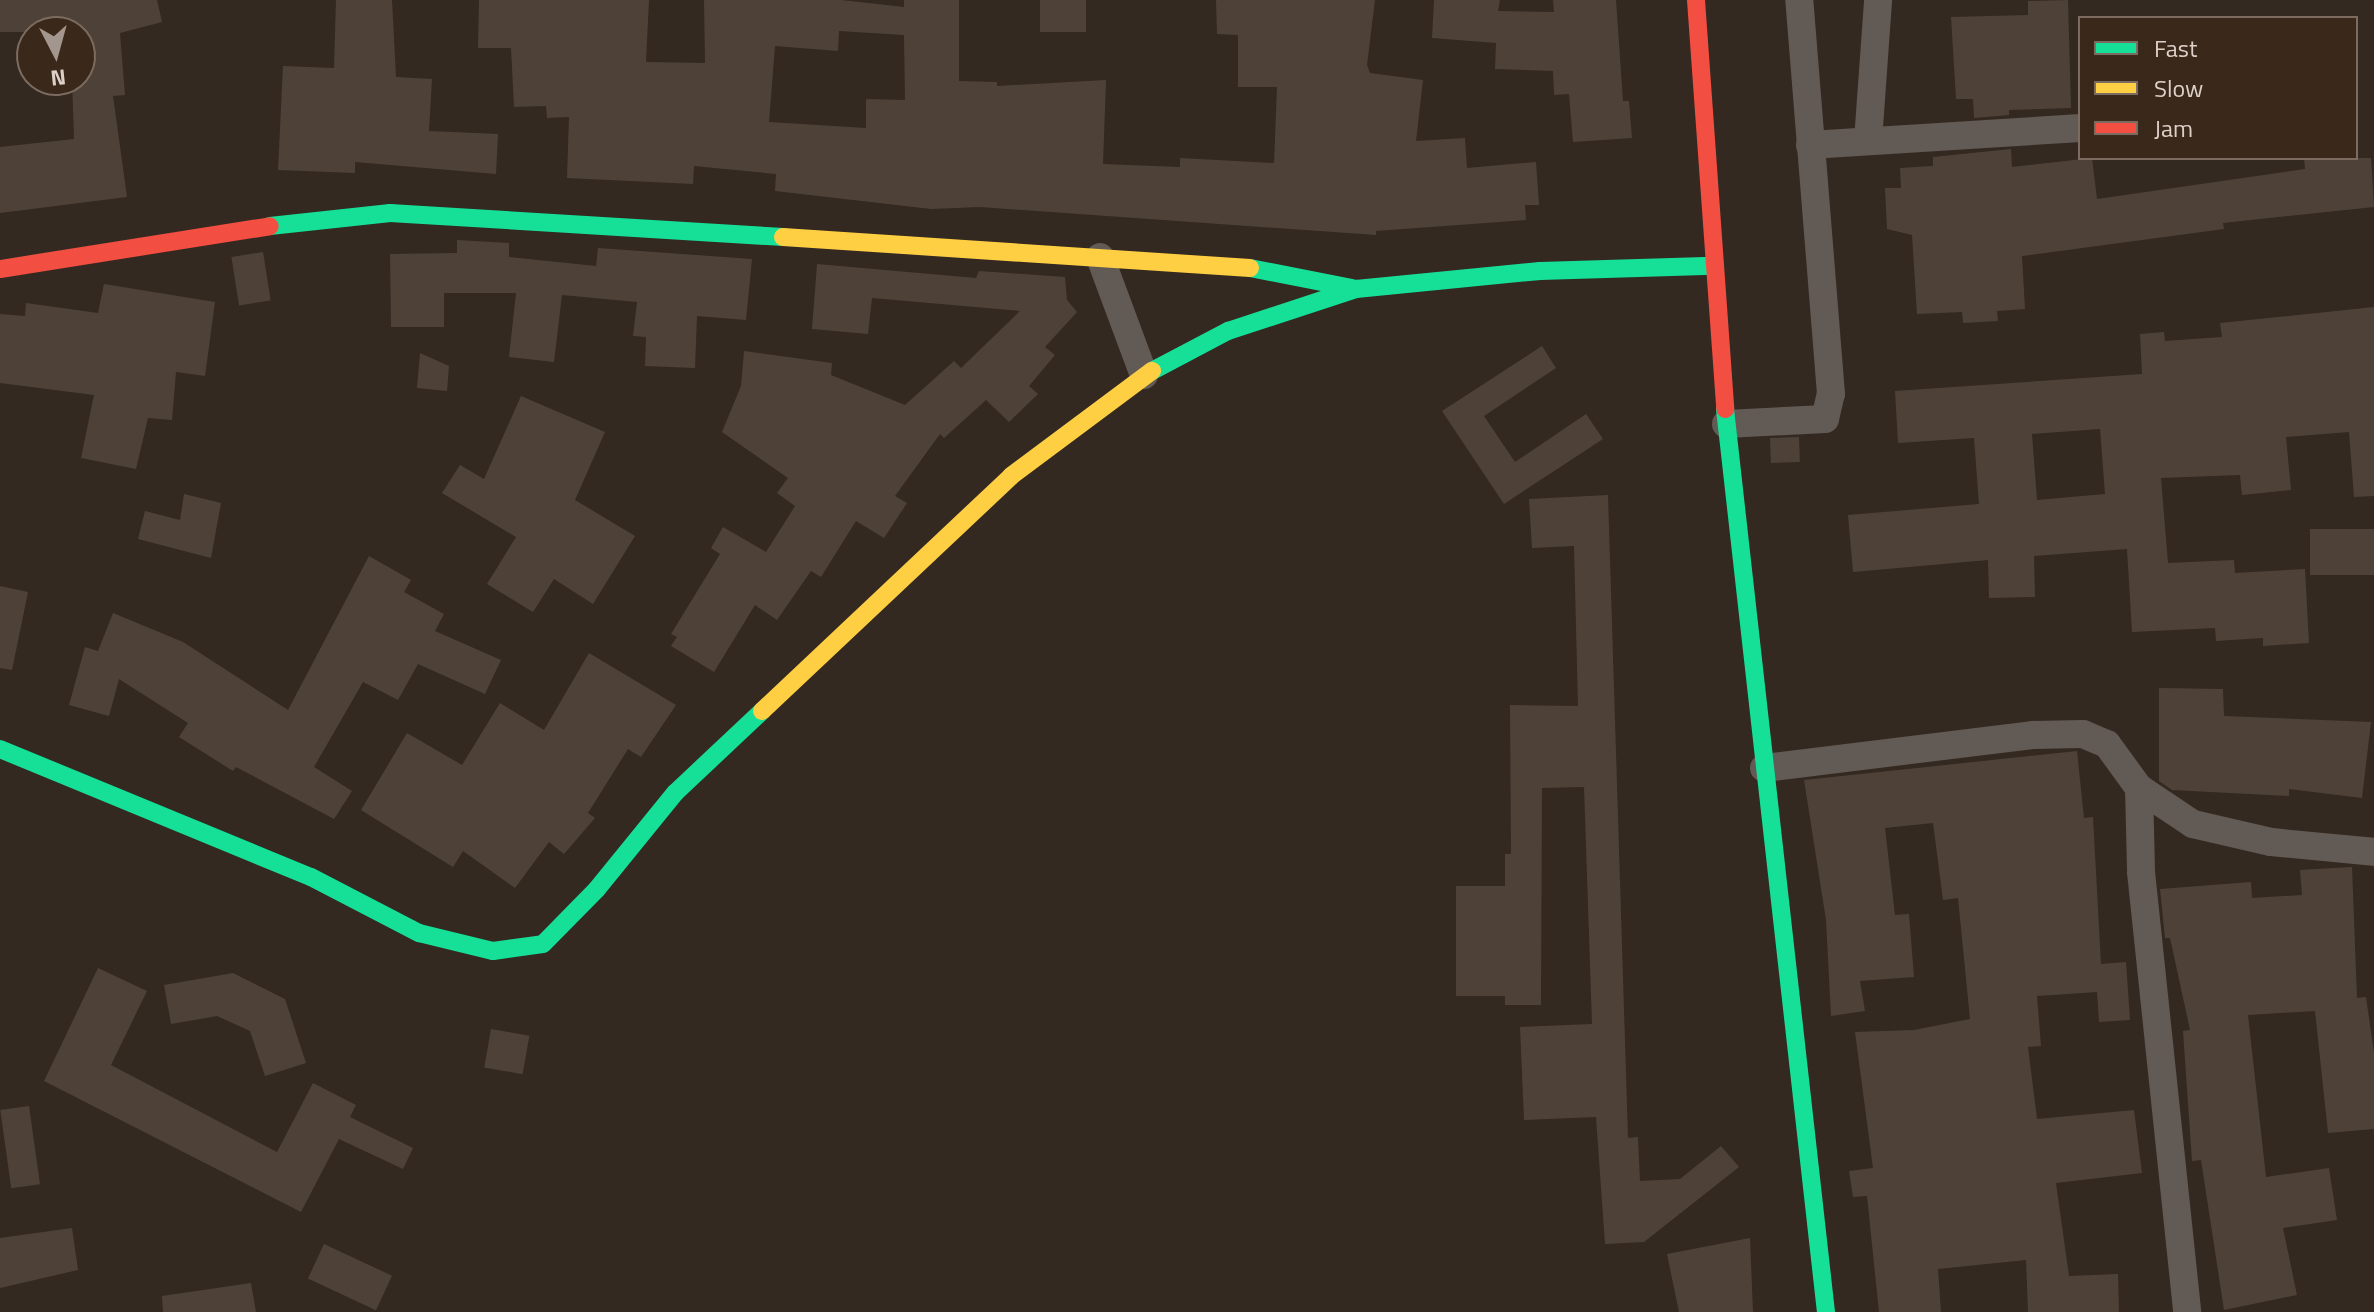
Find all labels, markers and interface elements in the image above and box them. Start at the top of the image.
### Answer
north arrow [16,16,96,96]
legend [2078,16,2358,160]
text: Fast [2154,30,2197,66]
text: N [49,60,68,96]
text: Slow [2154,70,2203,106]
text: Jam [2154,110,2193,146]

